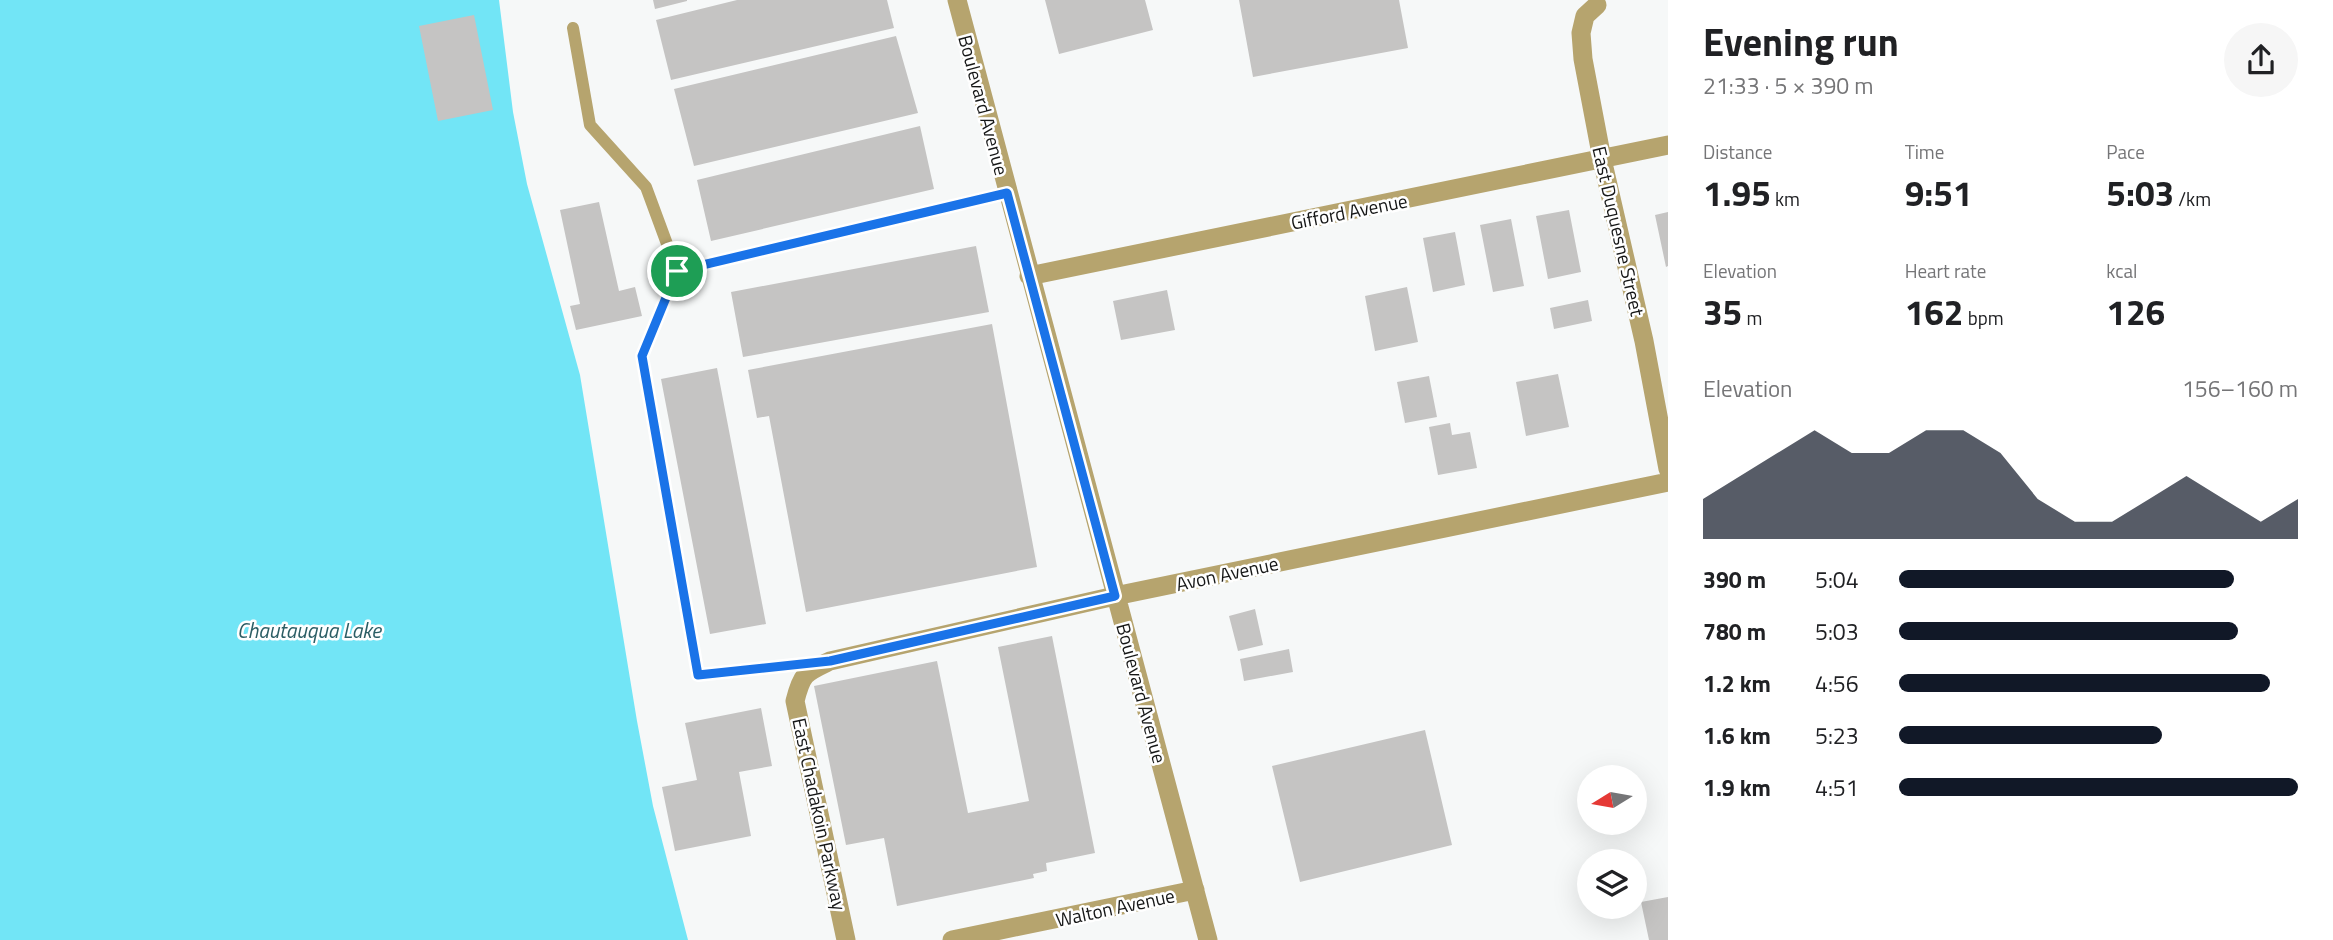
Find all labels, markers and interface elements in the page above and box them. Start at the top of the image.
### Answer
text: Evening run [1703,13,1899,71]
button: share [2224,23,2298,97]
street label: Boulevard Avenue [951,32,1017,178]
text: 21:33 · 5 × 390 m [1703,68,1873,103]
text: Distance [1703,137,1772,166]
text: Time [1905,137,1944,166]
text: Pace [2106,137,2145,166]
street label: East Duquesne Street [1585,143,1653,319]
text: 1.95 [1703,166,1771,220]
text: 9:51 [1905,166,1972,220]
text: 5:03 [2106,166,2174,220]
text: km [1771,184,1800,213]
text: /km [2174,184,2211,213]
street label: Gifford Avenue [1288,185,1410,237]
pin [647,241,707,301]
icon: arrive [658,252,696,290]
text: Elevation [1703,256,1777,285]
text: Heart rate [1905,256,1986,285]
text: kcal [2106,256,2137,285]
text: 35 [1703,285,1742,339]
text: 162 [1905,285,1963,339]
text: 126 [2106,285,2165,339]
text: m [1742,303,1762,332]
text: bpm [1963,303,2004,332]
text: Elevation [1703,371,1792,406]
text: 156–160 m [2182,371,2298,406]
street label: Avon Avenue [1173,548,1281,598]
text: 390 m [1703,562,1766,597]
text: 5:04 [1815,562,1859,597]
water label: Chautauqua Lake [237,614,382,646]
text: 780 m [1703,614,1766,649]
text: 5:03 [1815,614,1859,649]
street label: Boulevard Avenue [1109,620,1175,766]
text: 1.2 km [1703,666,1771,701]
text: 4:56 [1815,666,1859,701]
street label: East Chadakoin Parkway [785,715,855,913]
text: 1.6 km [1703,718,1771,753]
text: 5:23 [1815,718,1859,753]
north arrow [1577,765,1647,835]
map controls [1577,765,1647,919]
text: 1.9 km [1703,770,1771,805]
text: 4:51 [1815,770,1859,805]
button: layers [1577,849,1647,919]
street label: Walton Avenue [1053,880,1177,934]

